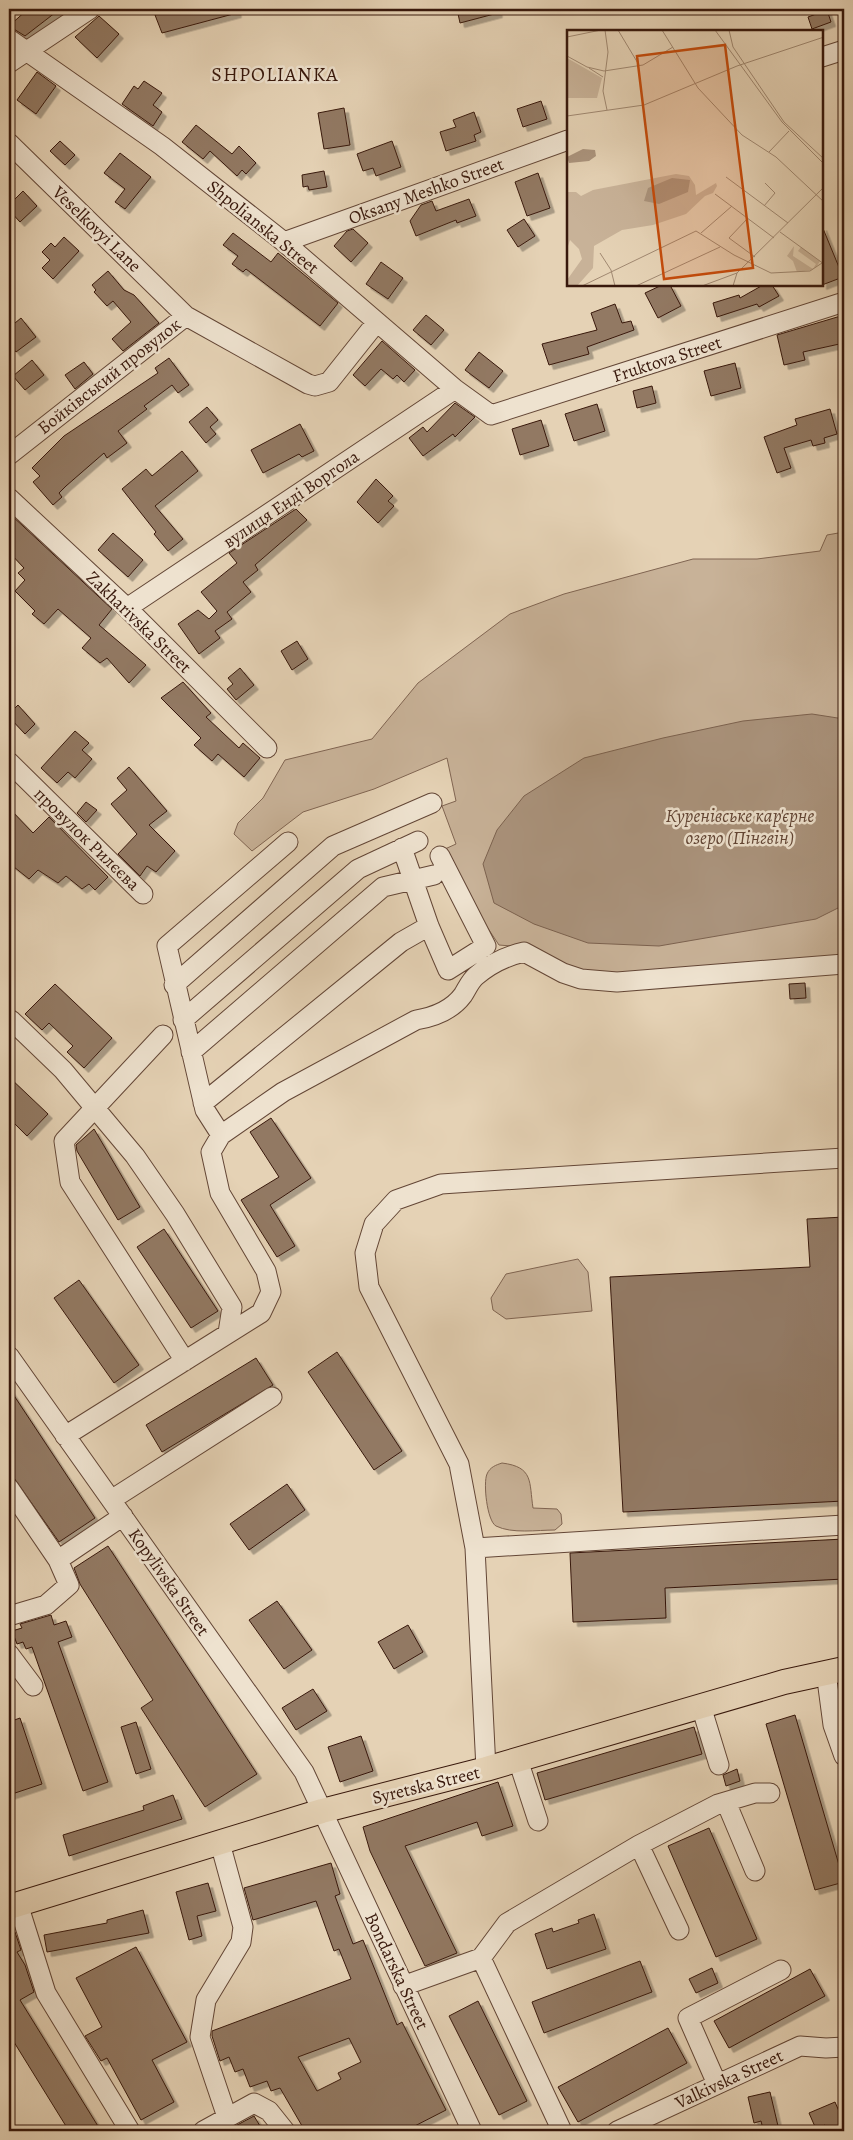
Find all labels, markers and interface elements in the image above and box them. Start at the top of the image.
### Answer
inset map [567,30,823,286]
district label: SHPOLIANKA [211,61,339,88]
street label: Oksany Meshko Street [345,152,507,230]
street label: Shpolianska Street [202,175,324,280]
street label: Veselkovyi Lane [47,180,147,277]
street label: Бойківський провулок [32,312,186,440]
street label: Fruktova Street [610,330,724,388]
street label: вулиця Енді Воргола [218,444,364,554]
street label: Zakharivska Street [81,566,197,678]
street label: провулок Рилєєва [29,782,146,896]
water label: Куренівське кар'єрне озеро (Пінгвін) [666,803,815,851]
street label: Kopylivska Street [123,1523,215,1641]
street label: Syretska Street [370,1760,482,1810]
street label: Bondarska Street [359,1909,435,2033]
street label: Valkivska Street [670,2044,787,2115]

